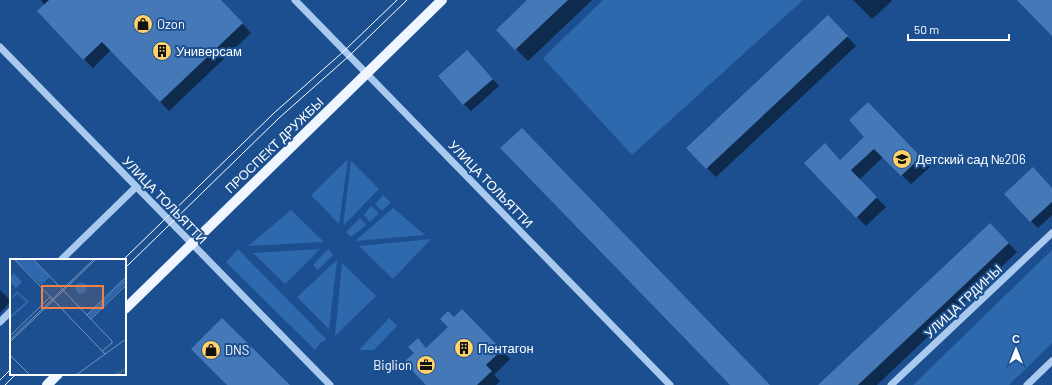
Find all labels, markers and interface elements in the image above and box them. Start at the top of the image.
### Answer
shop icon: Ozon [132,13,154,35]
place label: Ozon [157,16,185,32]
scale bar [908,16,1009,42]
text: 50 m [914,22,939,36]
building icon: Универсам [151,40,173,62]
place label: Универсам [176,43,242,59]
street label: ПРОСПЕКТ ДРУЖБЫ [221,94,327,196]
street label: УЛИЦА ТОЛЬЯТТИ [445,137,537,231]
school or university icon: Детский сад №206 [891,148,913,170]
place label: Детский сад №206 [916,151,1026,167]
street label: УЛИЦА ТОЛЬЯТТИ [119,153,211,247]
inset map [10,259,126,375]
street label: УЛИЦА ГРДИНЫ [921,261,1005,341]
north arrow [996,329,1036,369]
text: С [1012,332,1020,345]
building icon: Пентагон [453,337,475,359]
shop icon: DNS [200,339,222,361]
place label: Пентагон [478,340,534,356]
place label: DNS [225,342,249,358]
office icon: Biglion [415,354,437,376]
place label: Biglion [373,357,412,373]

